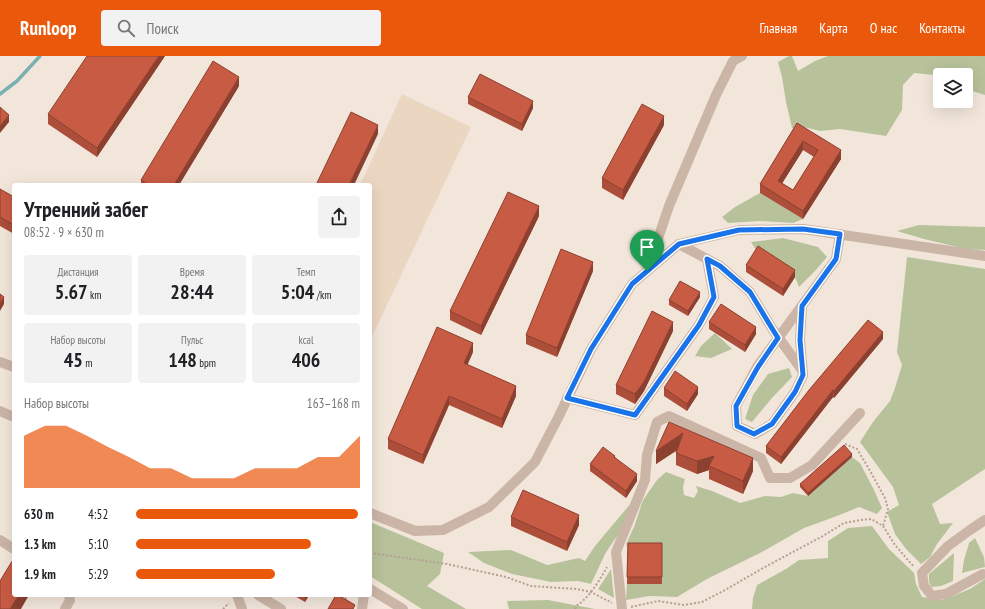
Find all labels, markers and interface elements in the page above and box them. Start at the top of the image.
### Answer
search box [101,10,381,46]
text: Runloop [20,16,77,40]
icon: search [115,17,137,39]
text: Поиск [147,19,179,38]
text: Главная [759,19,797,37]
text: Карта [819,19,848,37]
text: О нас [870,19,897,37]
text: Контакты [919,19,965,37]
map controls [933,68,973,108]
button: layers [933,68,973,108]
text: Утренний забег [24,195,148,223]
button: share [318,196,360,238]
text: 08:52 · 9 × 630 m [24,224,104,241]
pin [630,230,664,271]
icon: arrive [636,236,658,258]
text: Дистанция [57,265,99,279]
text: Время [180,265,204,279]
text: Темп [297,265,315,279]
text: 5.67 [55,279,88,305]
text: 28:44 [170,279,214,305]
text: 5:04 [281,279,314,305]
text: km [88,288,101,302]
text: /km [314,288,331,302]
text: Набор высоты [50,333,106,347]
text: Пульс [181,333,203,347]
text: kcal [298,333,314,347]
text: 45 [64,347,83,373]
text: 148 [168,347,197,373]
text: 406 [292,347,320,373]
text: m [83,356,92,370]
text: bpm [197,356,216,370]
text: Набор высоты [24,395,89,412]
text: 163–168 m [307,395,360,412]
text: 630 m [24,506,54,523]
text: 4:52 [88,506,108,523]
text: 1.3 km [24,536,56,553]
text: 5:10 [88,536,108,553]
text: 1.9 km [24,566,56,583]
text: 5:29 [88,566,108,583]

